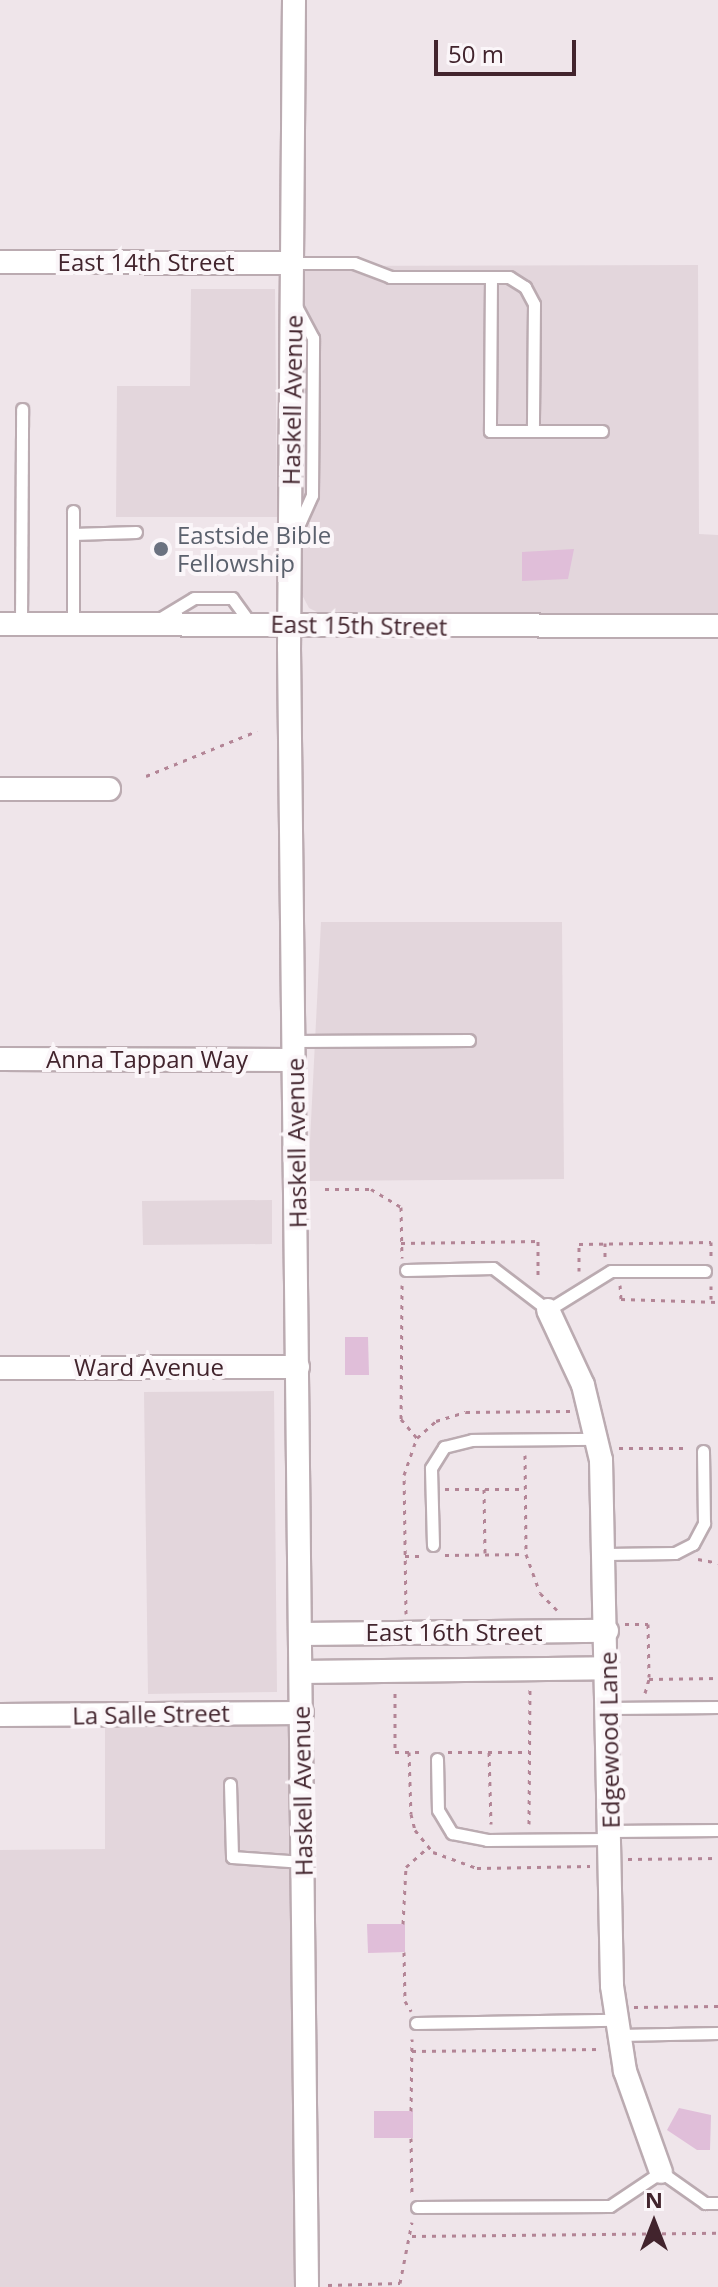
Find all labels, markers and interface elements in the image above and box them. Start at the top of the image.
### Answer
scale bar [438,24,580,74]
text: 50 m [448,37,504,70]
street label: East 14th Street [58,248,234,276]
street label: Haskell Avenue [276,315,308,485]
place label: Eastside Bible Fellowship [177,521,331,577]
marker: Eastside Bible Fellowship [152,540,170,558]
street label: East 15th Street [270,609,448,641]
street label: Anna Tappan Way [46,1045,248,1073]
street label: Haskell Avenue [280,1058,312,1228]
street label: Ward Avenue [74,1353,224,1381]
street label: East 16th Street [366,1618,542,1646]
street label: Edgewood Lane [593,1651,625,1829]
street label: La Salle Street [72,1698,230,1730]
street label: Haskell Avenue [286,1706,318,1876]
north arrow [614,2183,694,2263]
text: N [645,2184,663,2214]

